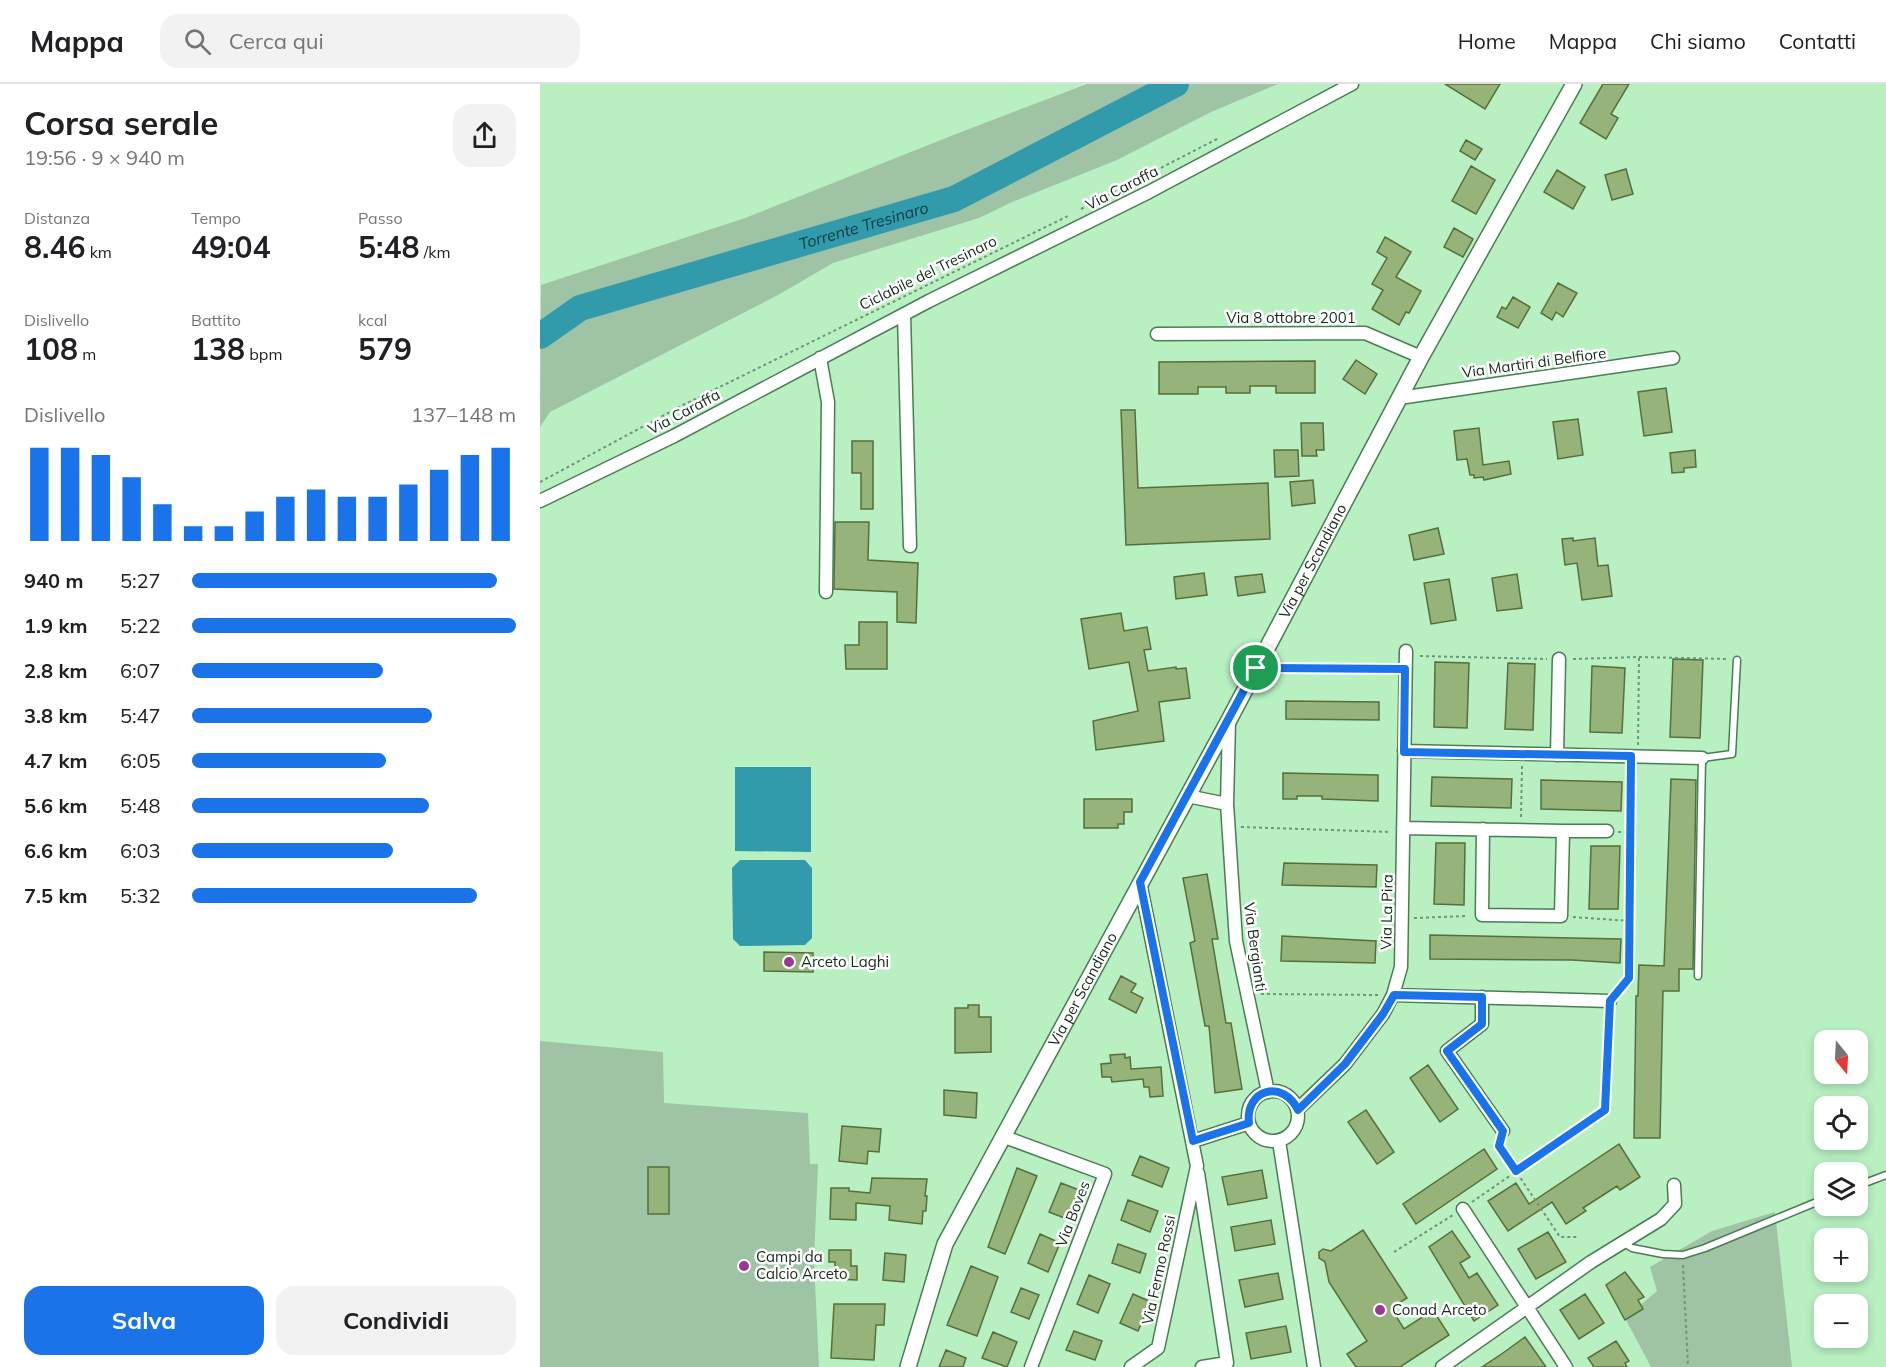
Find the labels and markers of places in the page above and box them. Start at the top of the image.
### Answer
pin [1230,642,1281,693]
place label: Arceto Laghi [801,952,889,971]
marker: Arceto Laghi [782,955,796,969]
place label: Campi da Calcio Arceto [756,1247,848,1283]
marker: Campi da Calcio Arceto [737,1259,751,1273]
place label: Conad Arceto [1392,1300,1487,1319]
marker: Conad Arceto [1373,1303,1387,1317]

